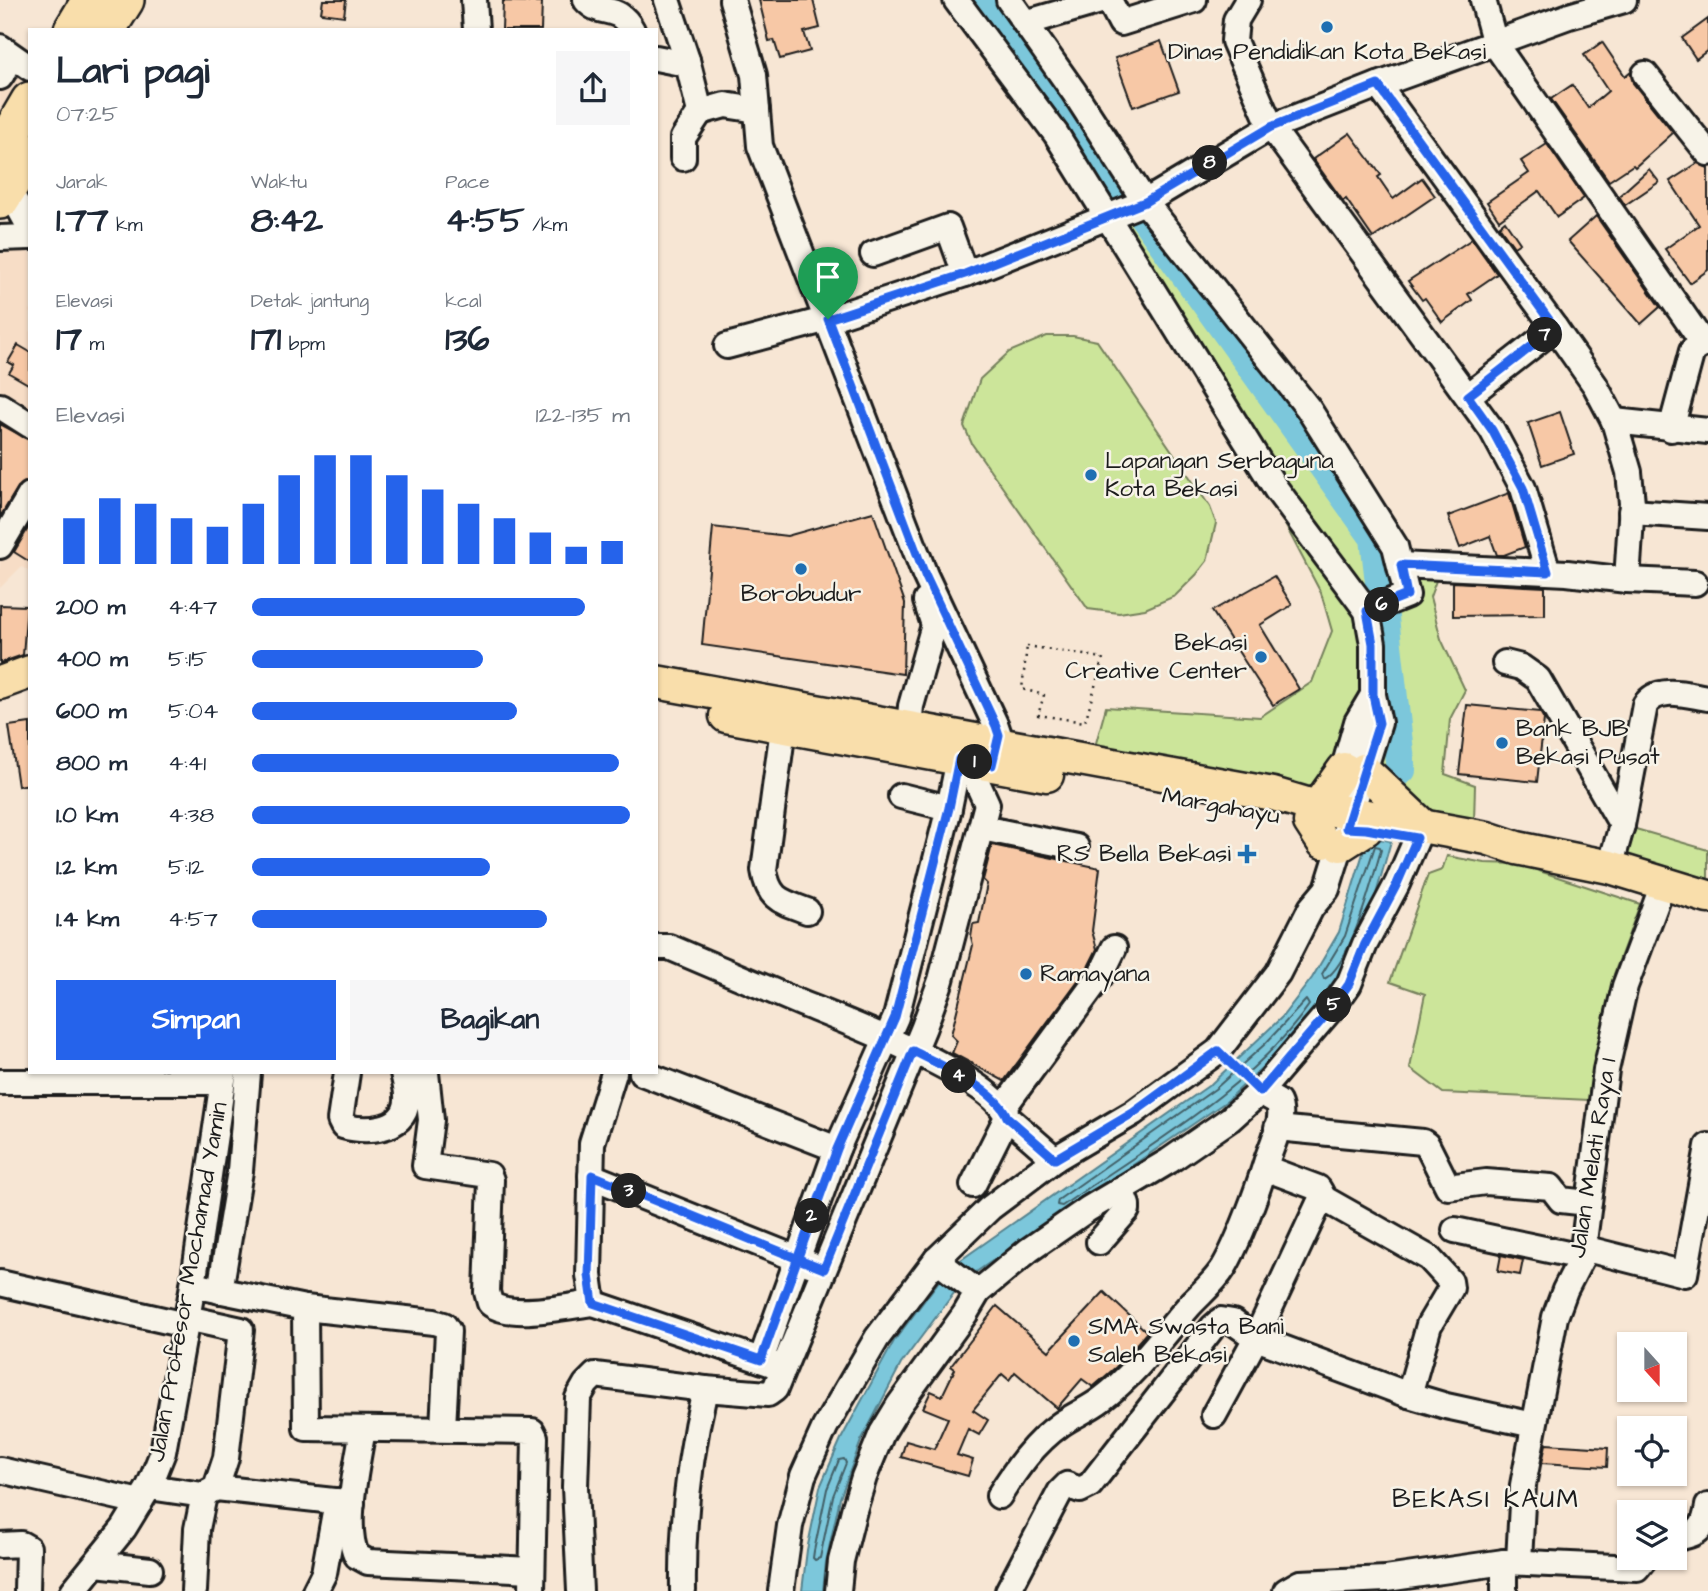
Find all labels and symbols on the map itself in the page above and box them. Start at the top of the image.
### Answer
marker: Dinas Pendidikan Kota Bekasi [1319,19,1335,35]
place label: Dinas Pendidikan Kota Bekasi [1168,35,1486,69]
pin: 8 [1192,146,1228,180]
pin [798,247,858,319]
pin: 7 [1528,318,1562,352]
place label: Lapangan Serbaguna Kota Bekasi [1105,444,1334,506]
marker: Lapangan Serbaguna Kota Bekasi [1083,467,1099,483]
marker: Borobudur [793,561,809,577]
place label: Borobudur [741,577,861,611]
pin: 6 [1364,588,1400,622]
place label: Bekasi Creative Center [1065,626,1247,688]
marker: Bekasi Creative Center [1253,649,1269,665]
place label: Bank BJB Bekasi Pusat [1516,712,1660,774]
marker: Bank BJB Bekasi Pusat [1494,735,1510,751]
pin: 1 [958,744,992,780]
street label: Margahayu [1159,779,1283,834]
place label: RS Bella Bekasi [1057,837,1231,871]
marker: RS Bella Bekasi [1237,844,1257,864]
place label: Ramayana [1040,957,1150,992]
marker: Ramayana [1018,966,1034,982]
pin: 5 [1316,988,1352,1023]
street label: Jalan Melati Raya 1 [1560,1056,1627,1260]
pin: 4 [942,1058,976,1094]
street label: Jalan Profesor Mochamad Yamin [140,1099,236,1465]
pin: 3 [612,1174,646,1208]
pin: 2 [794,1198,830,1234]
place label: SMA Swasta Bani Saleh Bekasi [1088,1310,1284,1372]
north arrow [1617,1332,1687,1402]
marker: SMA Swasta Bani Saleh Bekasi [1066,1333,1082,1349]
district label: BEKASI KAUM [1392,1481,1580,1517]

